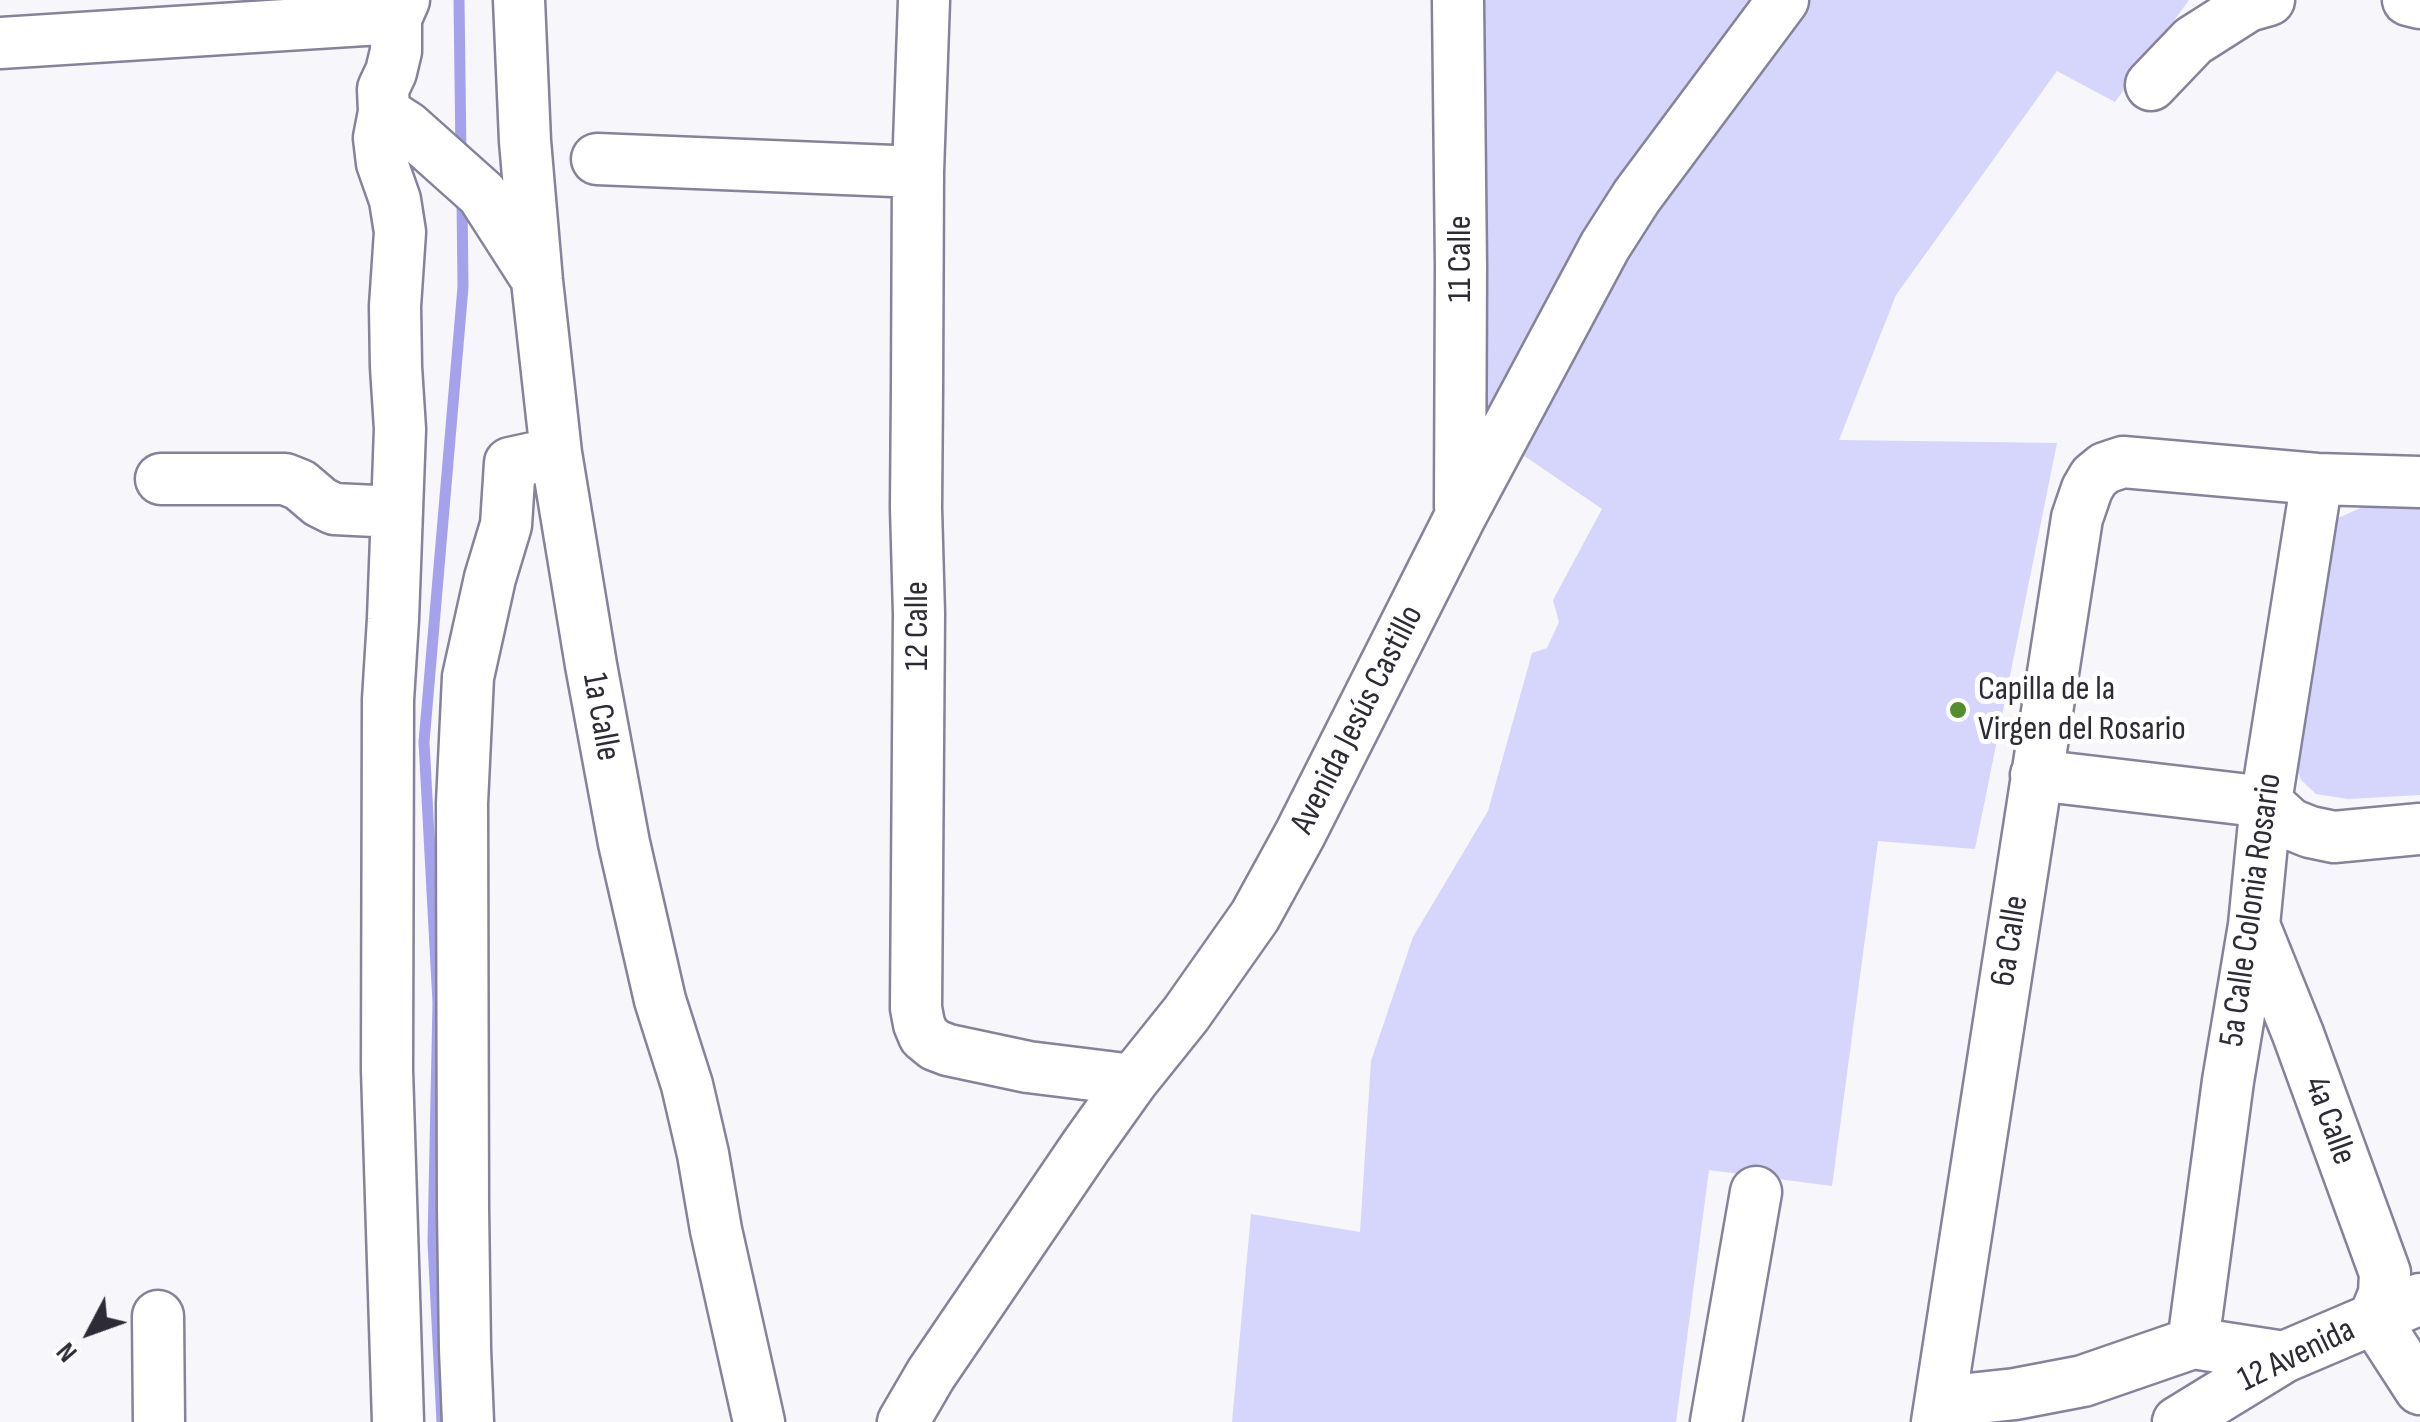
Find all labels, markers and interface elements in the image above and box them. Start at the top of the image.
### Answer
street label: 11 Calle [1440,215,1482,303]
street label: 12 Calle [897,581,939,671]
street label: Avenida Jesús Castillo [1282,599,1434,841]
place label: Capilla de la Virgen del Rosario [1978,669,2186,751]
street label: 1a Calle [572,670,628,764]
marker: Capilla de la Virgen del Rosario [1947,699,1969,721]
street label: 5a Calle Colonia Rosario [2212,771,2292,1049]
street label: 6a Calle [1983,893,2039,989]
street label: 4a Calle [2294,1071,2364,1171]
north arrow [40,1282,140,1382]
street label: 12 Avenida [2232,1310,2362,1402]
text: N [50,1336,84,1368]

